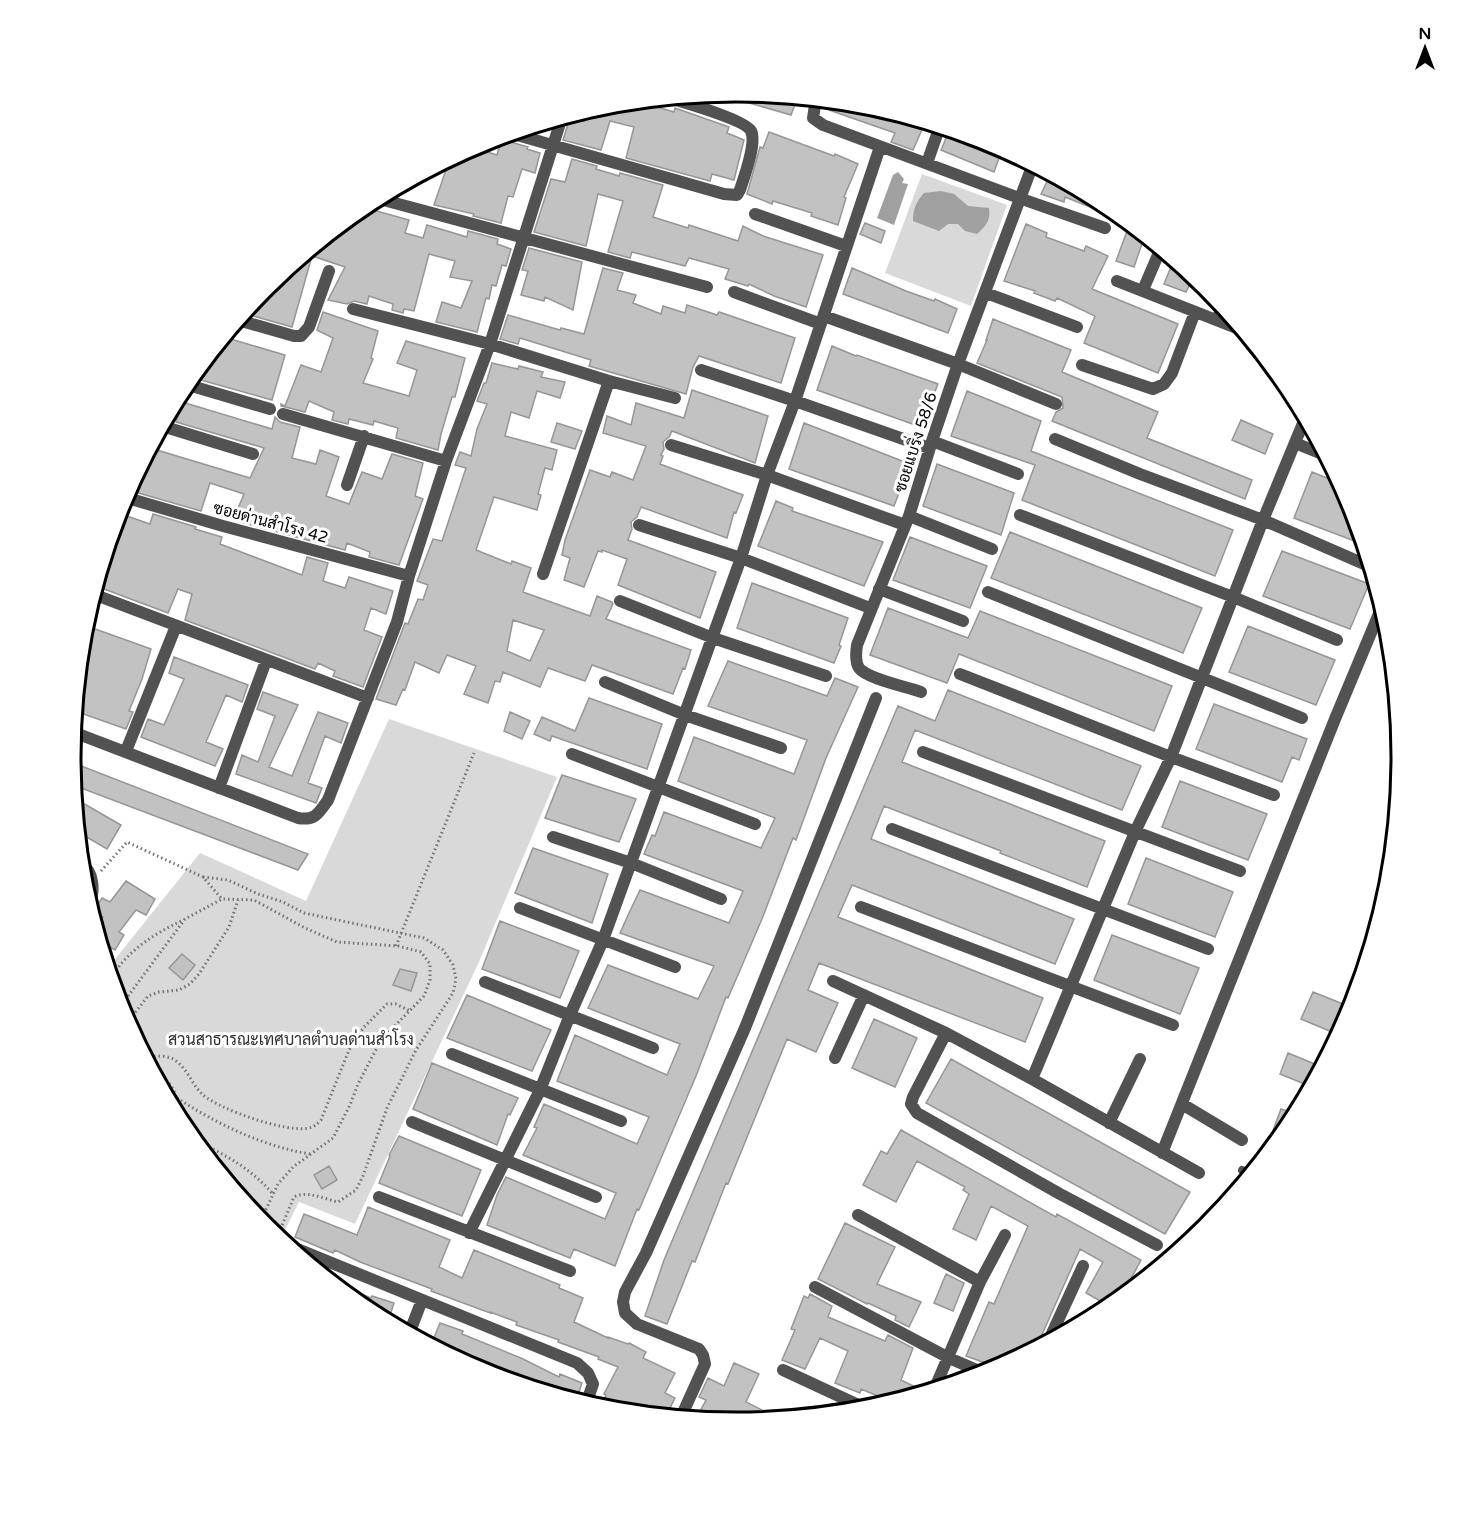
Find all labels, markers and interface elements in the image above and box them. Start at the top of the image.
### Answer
north arrow [1395,18,1455,78]
text: N [1419,24,1431,44]
street label: ซอยแบริ่ง 58/6 [886,388,942,495]
street label: ซอยด่านสำโรง 42 [211,496,331,548]
park label: สวนสาธารณะเทศบาลตำบลด่านสำโรง [168,1028,414,1050]

